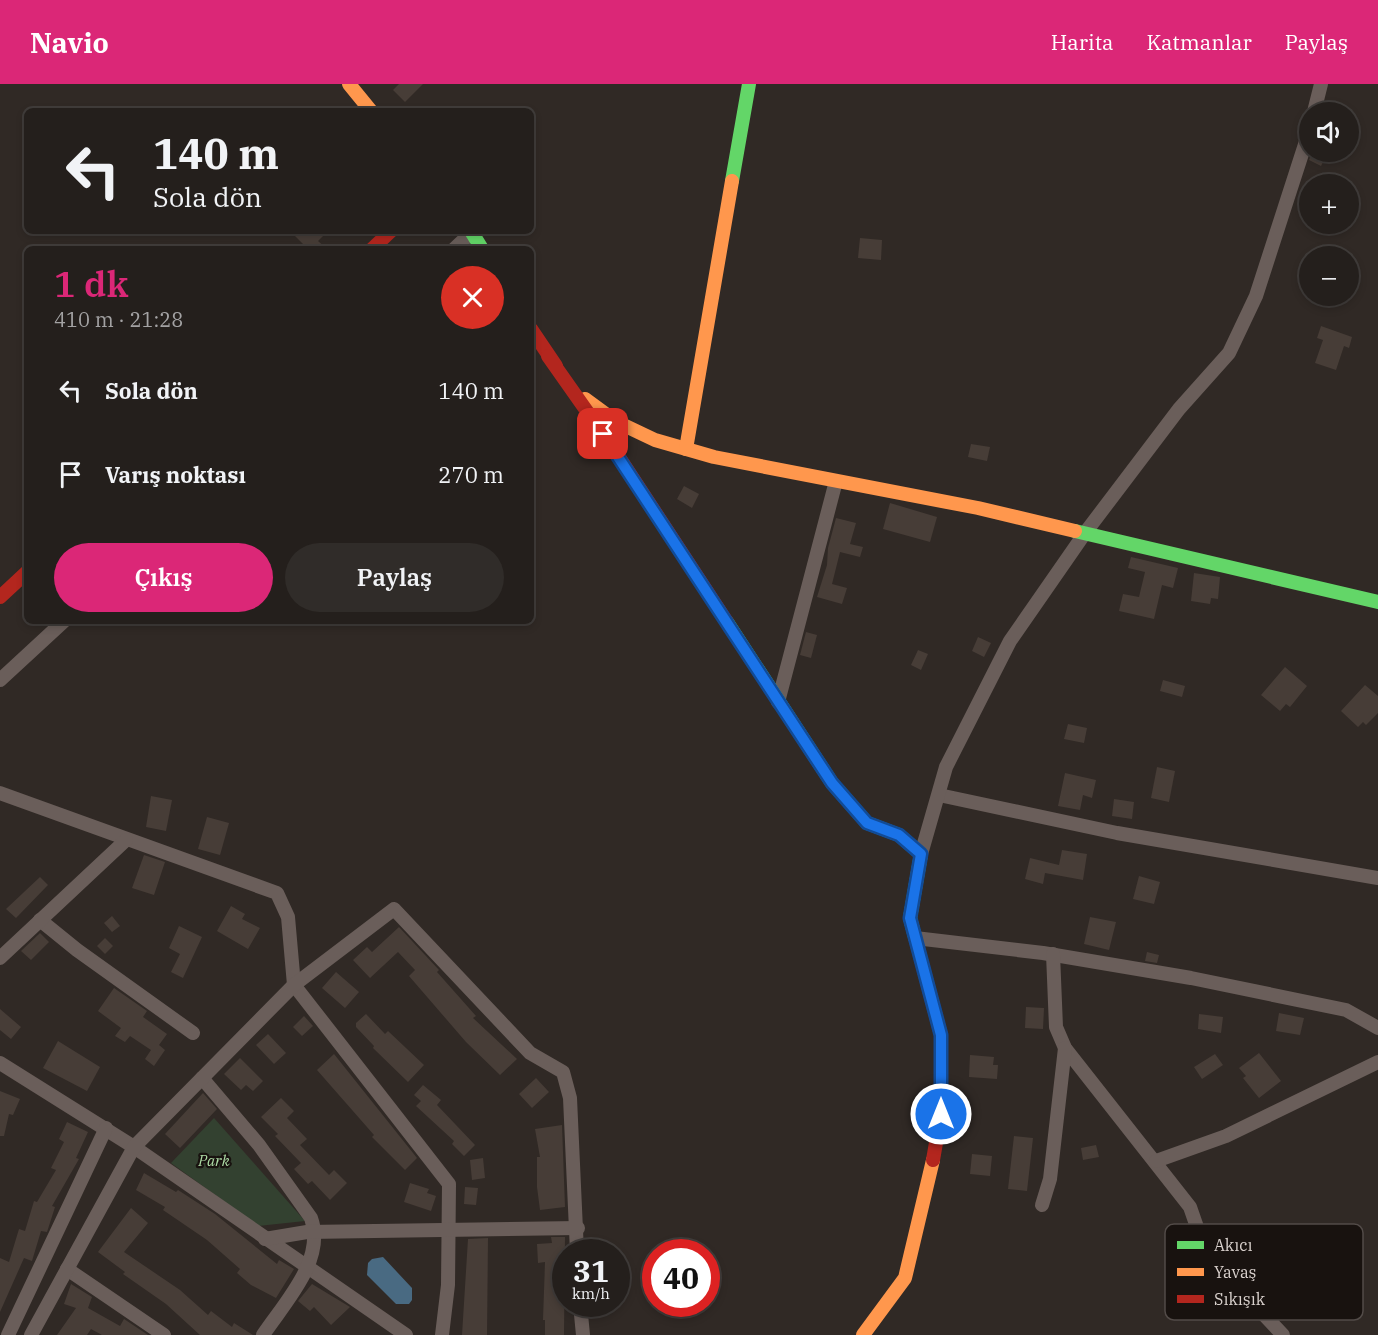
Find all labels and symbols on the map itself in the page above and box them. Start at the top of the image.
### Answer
pin [577,408,628,459]
position arrow [909,1082,973,1146]
park label: Park [197,1151,230,1170]
legend [1165,1224,1363,1320]
text: Akıcı [1214,1235,1253,1255]
speed limit sign: 40 [642,1239,720,1317]
text: Yavaş [1214,1262,1256,1282]
text: Sıkışık [1214,1289,1266,1309]

